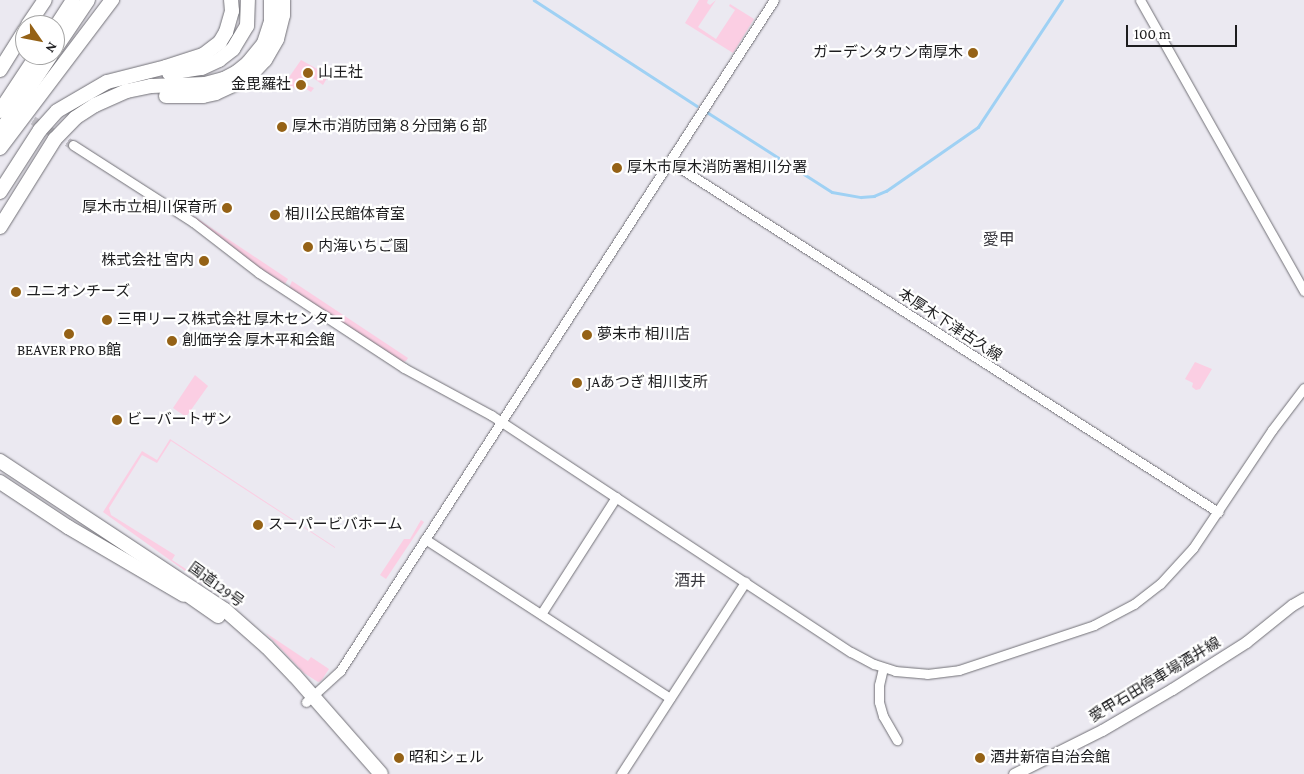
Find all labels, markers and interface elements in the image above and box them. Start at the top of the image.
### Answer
north arrow [15,15,65,65]
scale bar [1129,15,1240,47]
text: 100 m [1134,26,1171,42]
text: N [42,39,61,56]
place label: ガーデンタウン南厚木 [813,44,963,62]
marker: ガーデンタウン南厚木 [967,47,979,59]
place label: 山王社 [318,64,363,82]
marker: 山王社 [302,67,314,79]
place label: 金毘羅社 [231,76,291,94]
marker: 金毘羅社 [295,79,307,91]
place label: 厚木市消防団第８分団第６部 [292,118,487,136]
marker: 厚木市消防団第８分団第６部 [276,121,288,133]
place label: 厚木市厚木消防署相川分署 [627,159,807,177]
marker: 厚木市厚木消防署相川分署 [611,162,623,174]
place label: 厚木市立相川保育所 [82,199,217,217]
marker: 厚木市立相川保育所 [221,202,233,214]
place label: 相川公民館体育室 [285,206,405,224]
marker: 相川公民館体育室 [269,209,281,221]
district label: 愛甲 [983,230,1015,250]
place label: 内海いちご園 [318,238,408,256]
marker: 内海いちご園 [302,241,314,253]
place label: 株式会社 宮内 [101,252,194,270]
marker: 株式会社 宮内 [198,255,210,267]
place label: ユニオンチーズ [26,283,131,301]
street label: 本厚木下津古久線 [895,285,1005,365]
marker: ユニオンチーズ [10,286,22,298]
place label: 三甲リース株式会社 厚木センター [117,311,345,329]
marker: 三甲リース株式会社 厚木センター [101,314,113,326]
place label: 夢未市 相川店 [597,326,690,344]
marker: BEAVER PRO B館 [63,328,75,340]
marker: 夢未市 相川店 [581,329,593,341]
place label: 創価学会 厚木平和会館 [182,332,335,350]
marker: 創価学会 厚木平和会館 [166,335,178,347]
place label: BEAVER PRO B館 [17,342,121,360]
place label: JAあつぎ 相川支所 [587,374,708,392]
marker: JAあつぎ 相川支所 [571,377,583,389]
place label: ビーバートザン [127,411,232,429]
marker: ビーバートザン [111,414,123,426]
place label: スーパービバホーム [268,516,403,534]
marker: スーパービバホーム [252,519,264,531]
street label: 国道129号 [185,559,247,611]
district label: 酒井 [674,571,706,591]
street label: 愛甲石田停車場酒井線 [1086,634,1224,726]
place label: 昭和シェル [409,749,484,767]
place label: 酒井新宿自治会館 [990,749,1110,767]
marker: 昭和シェル [393,752,405,764]
marker: 酒井新宿自治会館 [974,752,986,764]

